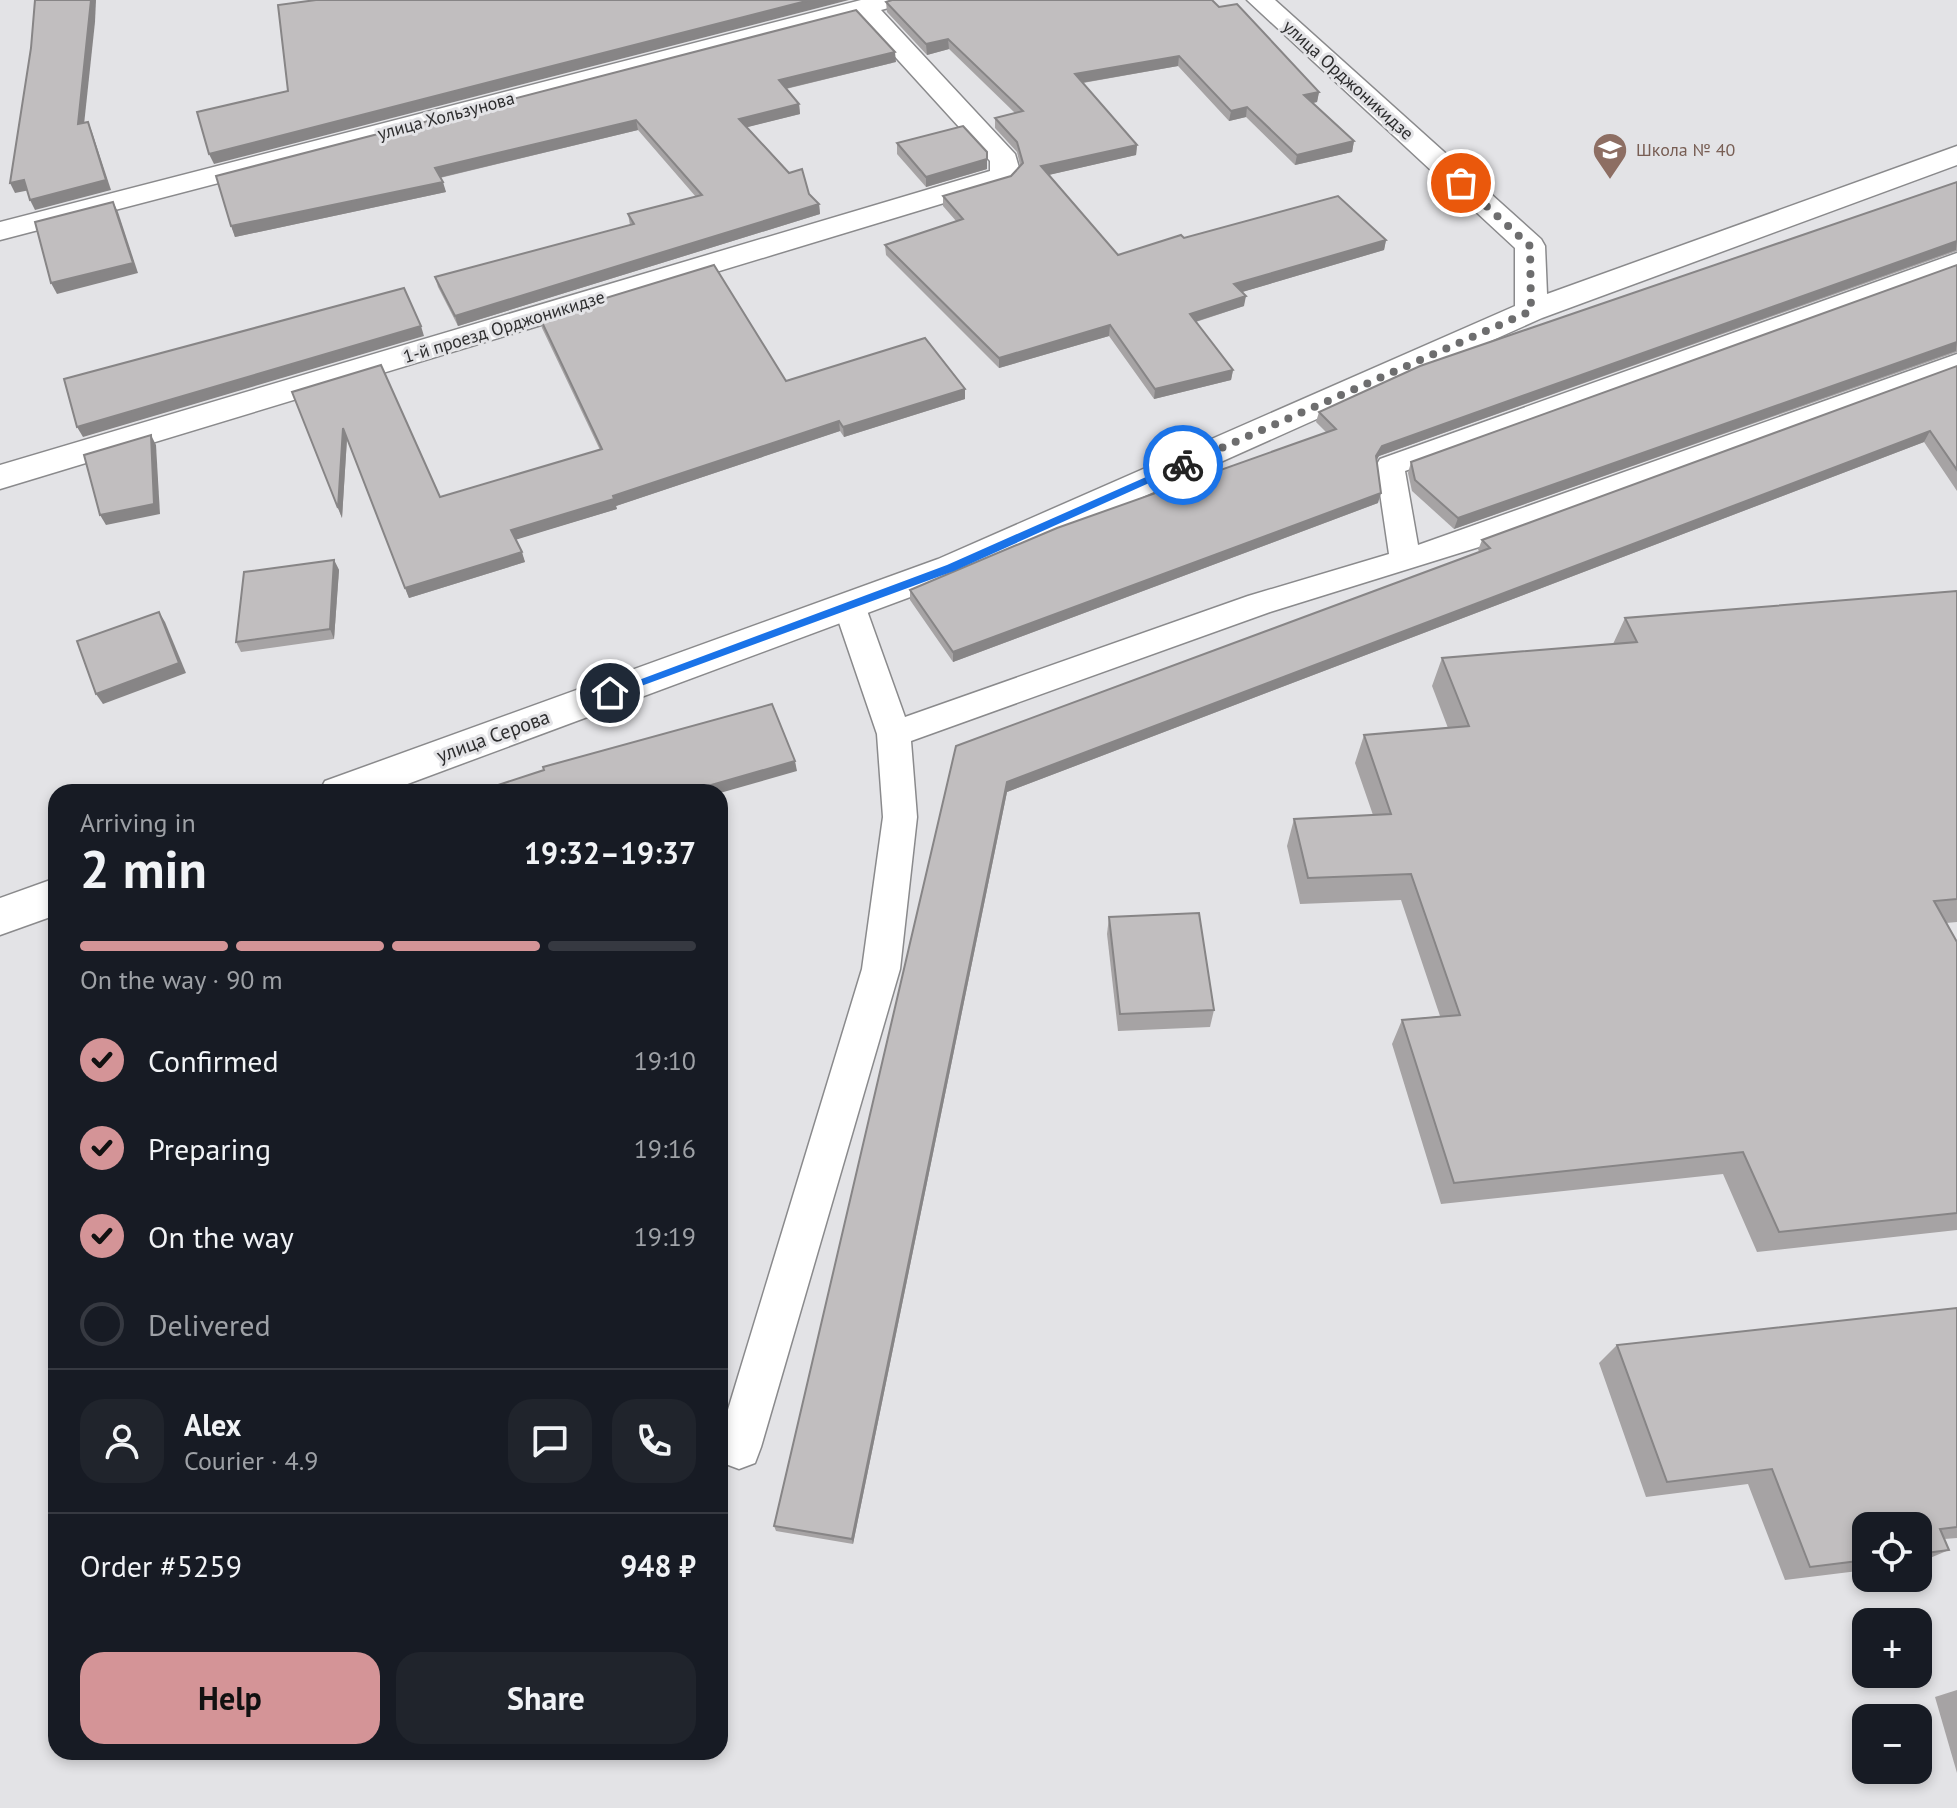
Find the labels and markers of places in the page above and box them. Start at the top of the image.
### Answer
school or university icon: Школа № 40 [1591,131,1629,181]
place label: Школа № 40 [1636,138,1736,161]
pin [1427,149,1495,217]
pin [576,659,644,727]

